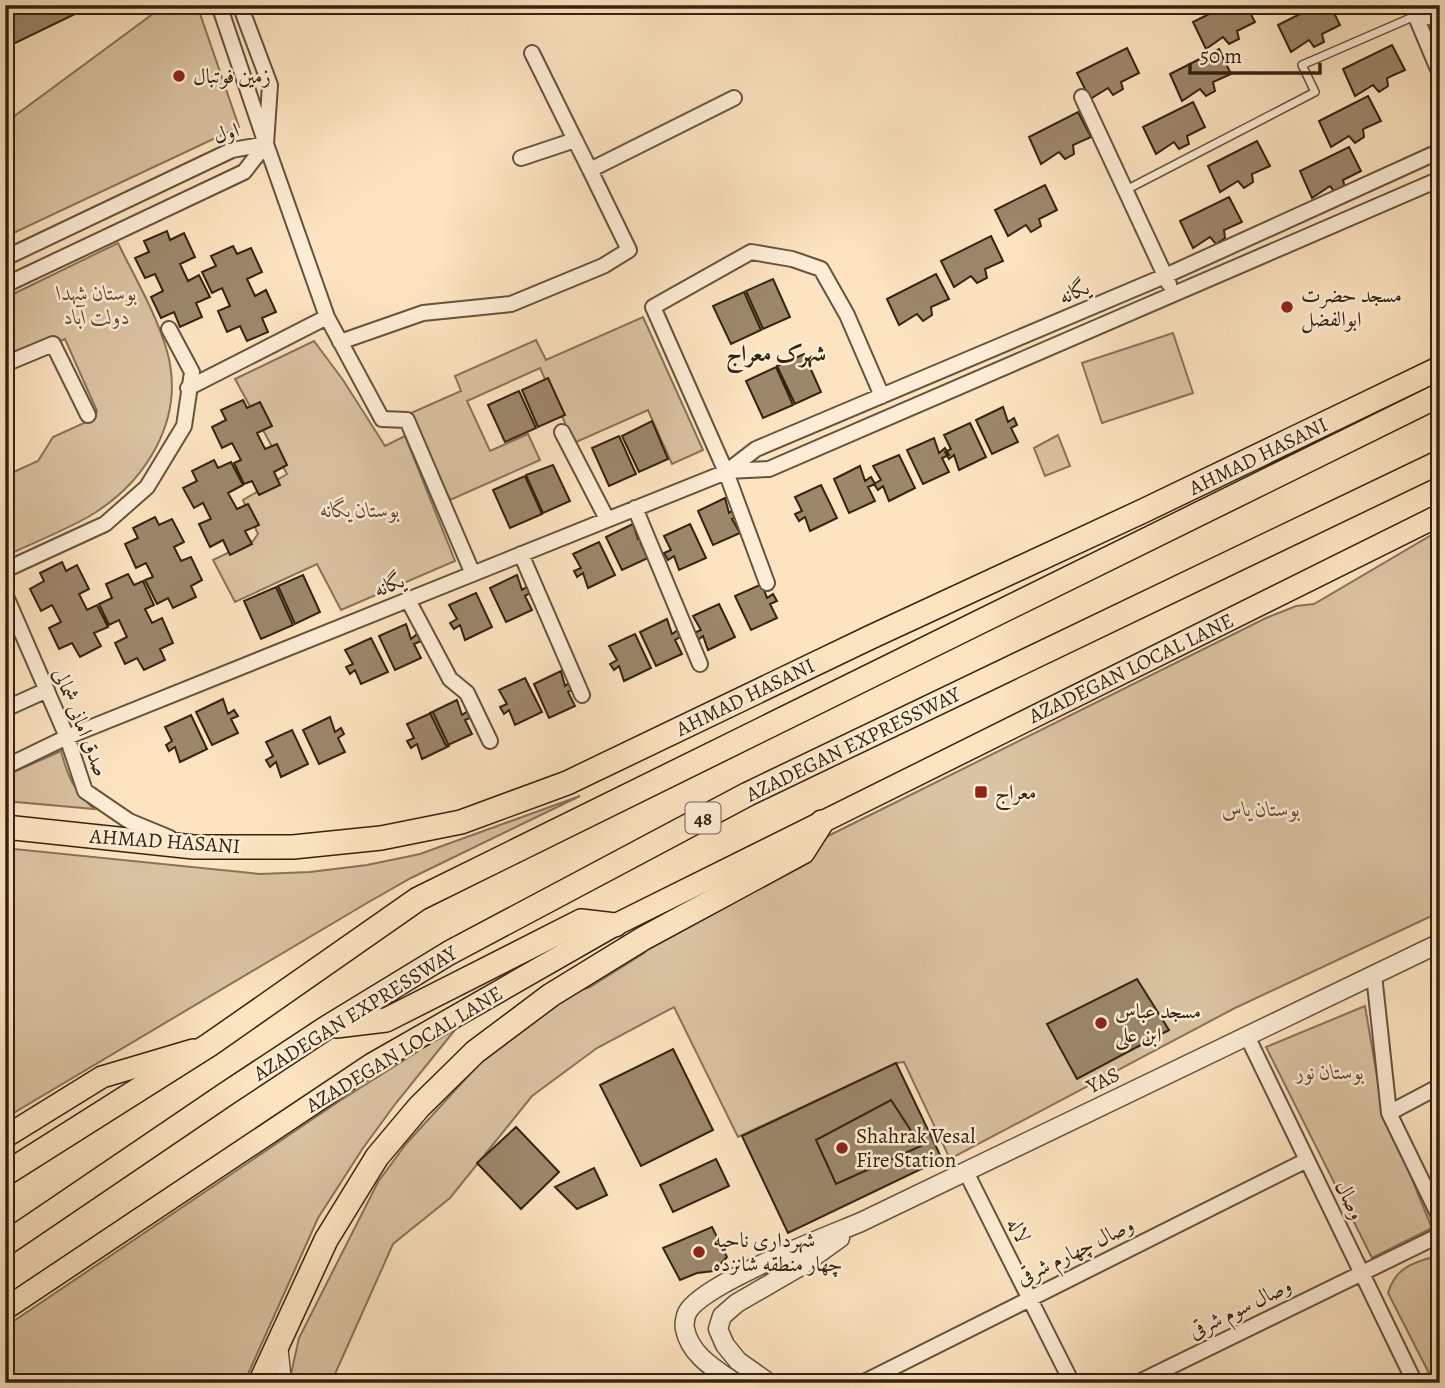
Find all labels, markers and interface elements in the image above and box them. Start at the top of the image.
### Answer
scale bar [1190,32,1319,76]
text: 50 m [1200,42,1242,70]
place label: زمین فوتبال [193,62,271,90]
marker: زمین فوتبال [171,68,187,84]
street label: اول [209,116,243,150]
street label: یگانه [1054,273,1095,311]
park label: بوستان شهدا دولت آباد [56,279,137,331]
place label: مسجد حضرت ابوالفضل [1301,281,1402,334]
marker: مسجد حضرت ابوالفضل [1279,299,1295,315]
district label: شهرک معراج [726,338,826,374]
street label: AHMAD HASANI [1183,410,1332,502]
park label: بوستان یگانه [320,496,400,524]
street label: یگانه [369,566,410,604]
street label: AZADEGAN LOCAL LANE [1023,606,1238,730]
street label: AHMAD HASANI [670,651,819,743]
street label: صدق امانی شمالی [47,664,115,780]
street label: AZADEGAN EXPRESSWAY [740,680,966,809]
place label: معراج [995,778,1037,811]
marker: معراج [973,784,989,800]
park label: بوستان یاس [1222,795,1300,823]
road number: 48 [686,803,720,834]
street label: AHMAD HASANI [88,822,241,860]
street label: AZADEGAN EXPRESSWAY [247,938,463,1088]
street label: AZADEGAN LOCAL LANE [299,979,508,1119]
place label: مسجد عباس ابن علی [1115,997,1201,1051]
marker: مسجد عباس ابن علی [1093,1015,1109,1031]
park label: بوستان نور [1294,1058,1364,1086]
street label: YAS [1081,1060,1124,1100]
place label: Shahrak Vesal Fire Station [856,1122,975,1174]
marker: Shahrak Vesal Fire Station [834,1140,850,1156]
street label: وصال [1329,1176,1371,1224]
street label: وصال چهارم شرقی [1012,1211,1140,1295]
street label: لاله [1001,1213,1037,1247]
place label: شهرداری ناحیه چهار منطقه شانزده [713,1226,843,1278]
marker: شهرداری ناحیه چهار منطقه شانزده [691,1244,707,1260]
street label: وصال سوم شرقی [1184,1271,1298,1349]

